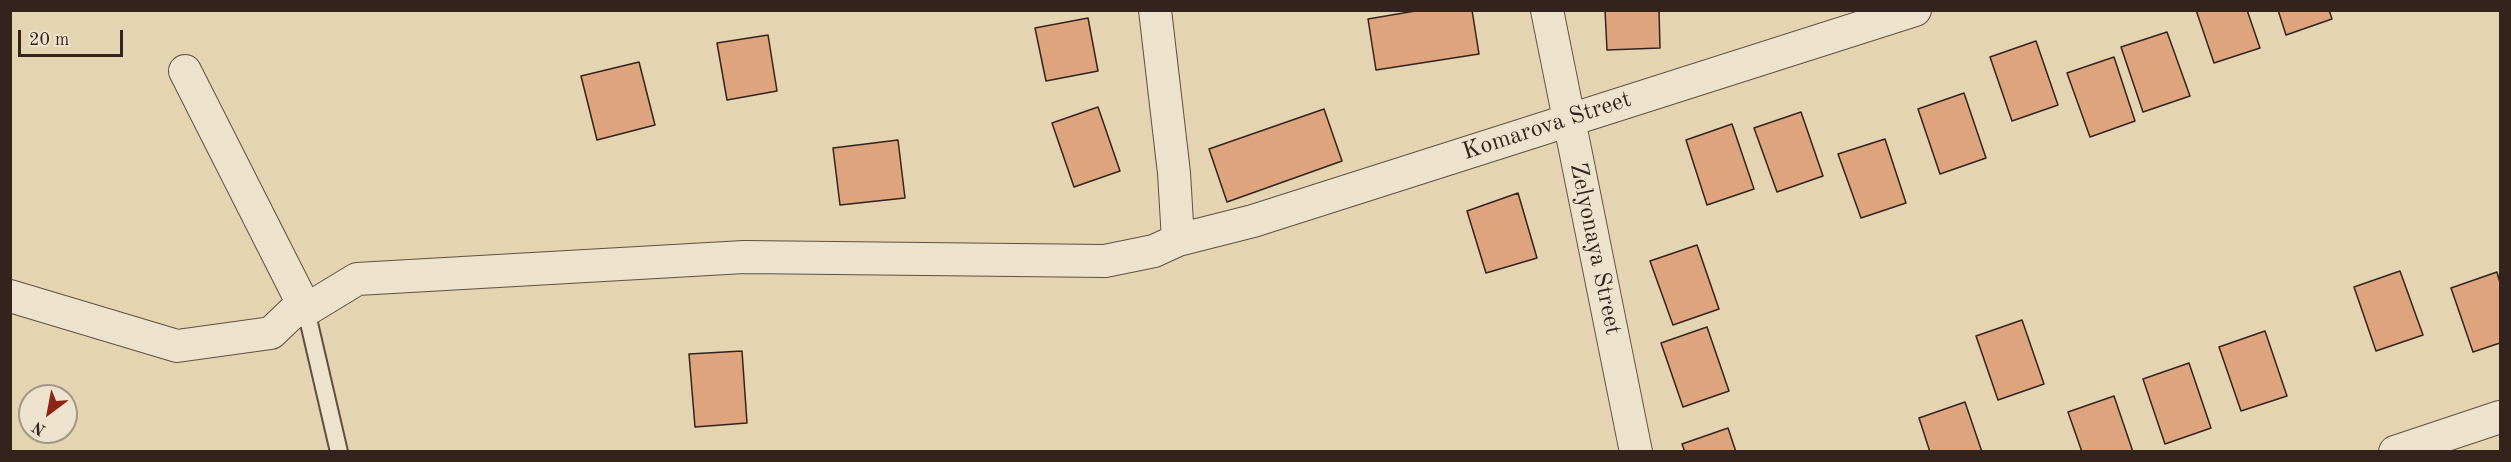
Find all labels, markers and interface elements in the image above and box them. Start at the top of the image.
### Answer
scale bar [21,18,126,56]
text: 20 m [29,31,69,49]
street label: Komarova Street [1459,85,1635,167]
street label: Zelyonaya Street [1563,160,1627,338]
north arrow [18,384,78,444]
text: N [30,418,49,438]

